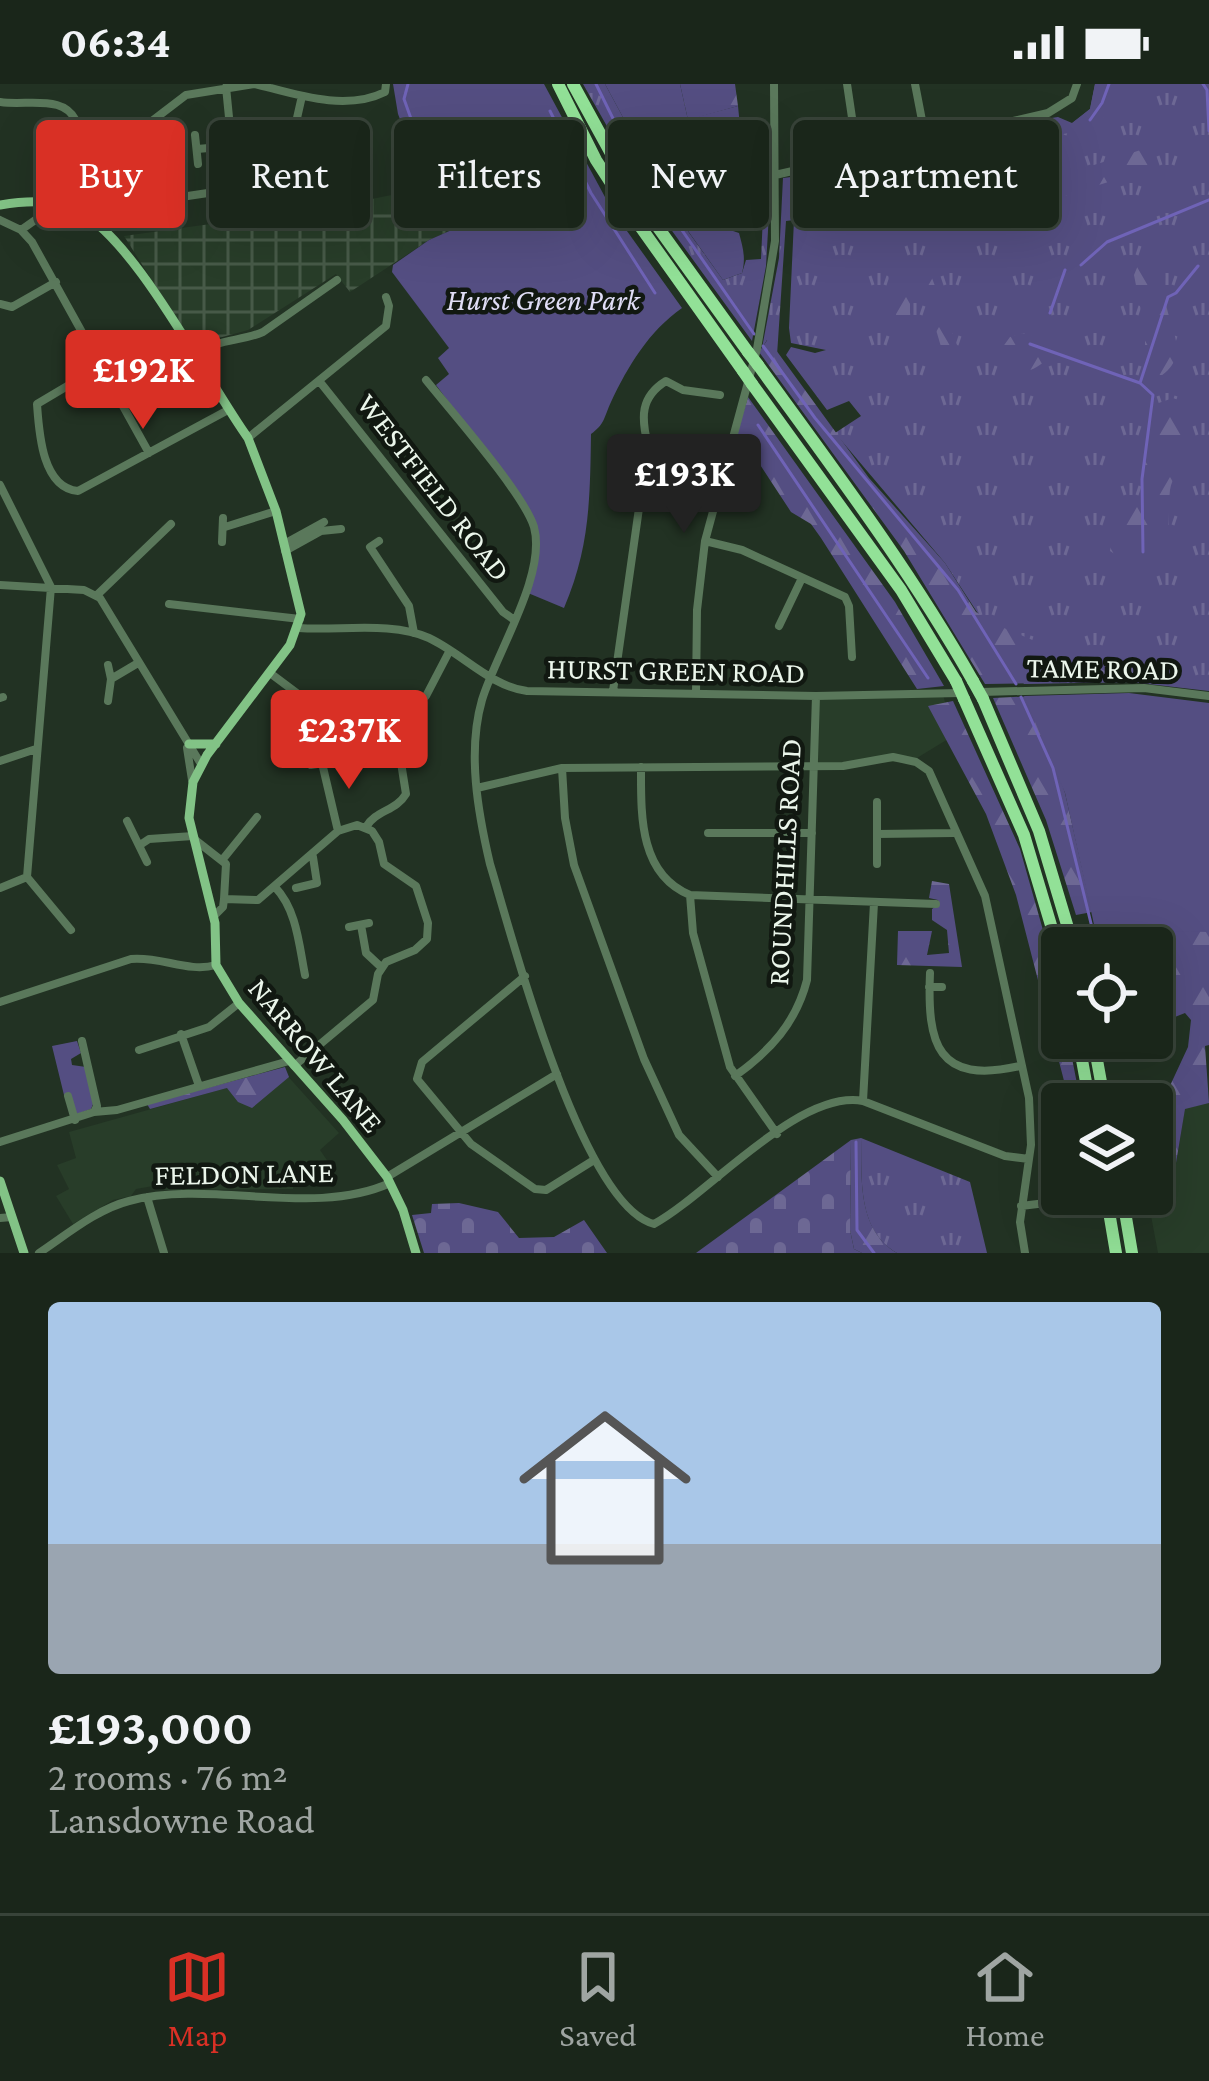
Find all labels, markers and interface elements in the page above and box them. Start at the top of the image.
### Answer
text: 06:34 [60,17,171,67]
chip: Buy [36,120,185,228]
chip: Rent [209,120,370,228]
chip: Filters [394,120,584,228]
chip: New [608,120,769,228]
chip: Apartment [793,120,1059,228]
park label: Hurst Green Park [446,283,641,316]
pin: £192K [59,330,227,432]
text: £192K [92,347,194,390]
street label: WESTFIELD ROAD [351,387,517,587]
pin: £193K [600,434,768,536]
text: £193K [634,451,734,494]
street label: TAME ROAD [1026,650,1180,686]
street label: HURST GREEN ROAD [547,651,805,689]
pin: £237K [265,690,433,792]
text: £237K [298,707,400,750]
street label: ROUNDHILLS ROAD [761,738,807,986]
map controls [1041,927,1173,1215]
button: locate [1041,927,1173,1059]
street label: NARROW LANE [242,971,390,1139]
button: layers [1041,1083,1173,1215]
street label: FELDON LANE [154,1155,334,1191]
icon: home [497,1380,713,1596]
text: £193,000 [48,1698,253,1755]
text: 2 rooms · 76 m² [48,1755,288,1798]
text: Lansdowne Road [48,1798,315,1841]
tab: Map [164,1944,230,2053]
tab: Saved [559,1944,637,2053]
tab: Home [965,1944,1045,2053]

